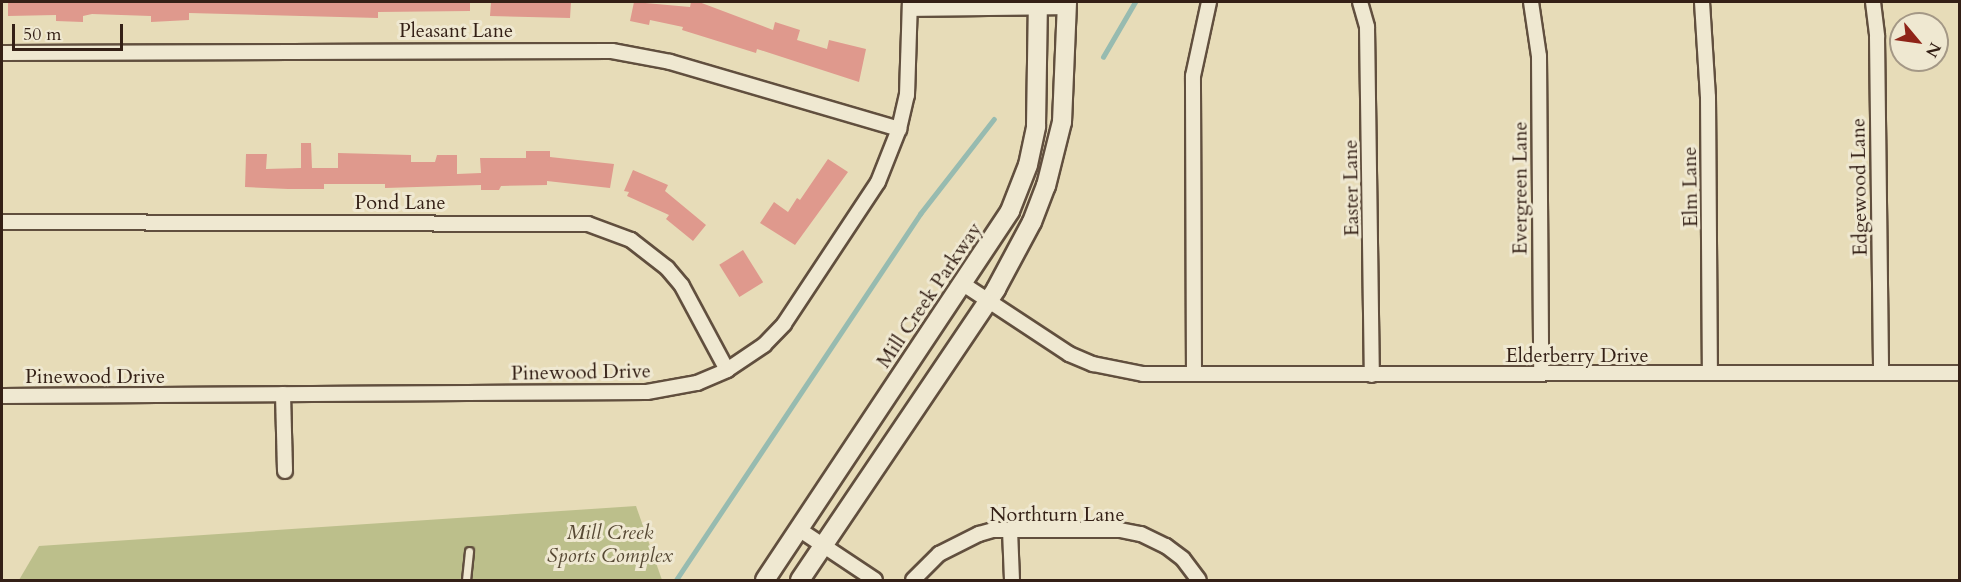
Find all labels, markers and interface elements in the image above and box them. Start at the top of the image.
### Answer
scale bar [15,12,126,50]
north arrow [1889,12,1949,72]
street label: Pleasant Lane [399,18,513,42]
text: 50 m [23,22,62,47]
text: N [1920,38,1946,61]
street label: Edgewood Lane [1846,118,1872,256]
street label: Evergreen Lane [1508,121,1532,255]
street label: Easter Lane [1338,139,1364,237]
street label: Elm Lane [1677,146,1703,228]
street label: Pond Lane [354,190,446,214]
street label: Mill Creek Parkway [871,218,987,372]
street label: Elderberry Drive [1505,343,1649,367]
street label: Pinewood Drive [511,359,651,385]
street label: Pinewood Drive [25,364,165,388]
street label: Northturn Lane [990,502,1124,526]
park label: Mill Creek Sports Complex [547,520,673,567]

